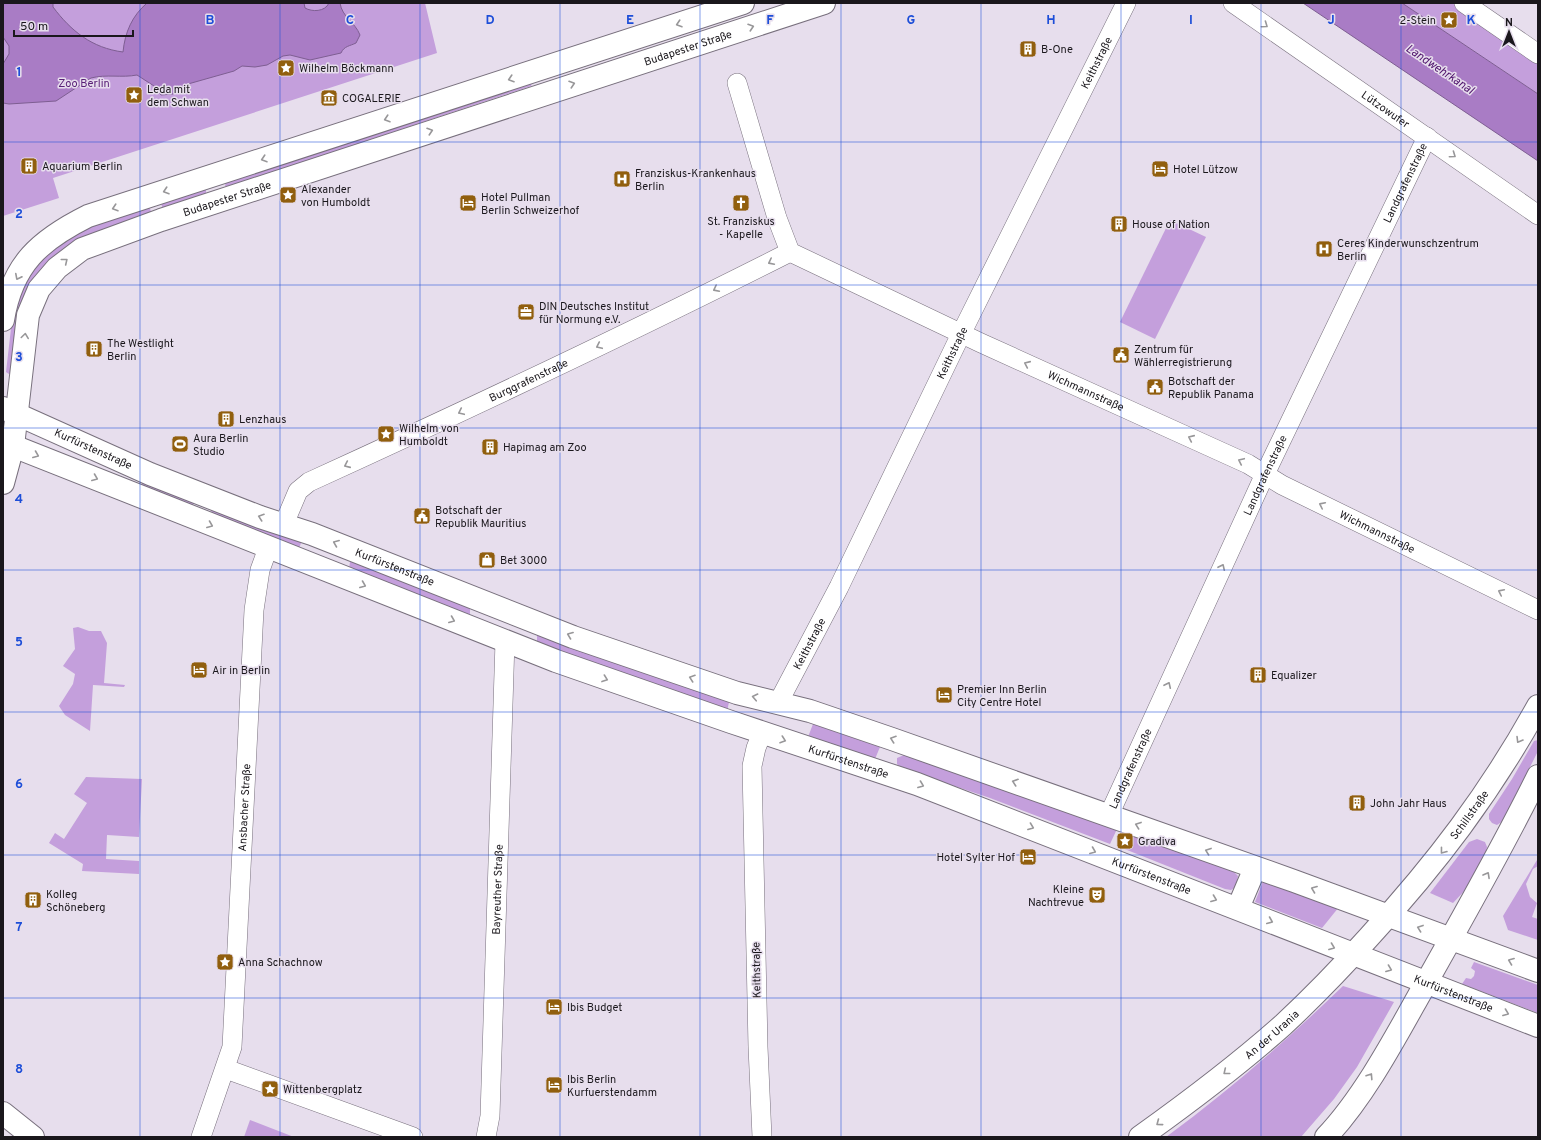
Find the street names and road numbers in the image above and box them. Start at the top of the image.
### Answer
street label: Budapester Straße [642,28,734,69]
street label: Keithstraße [1078,35,1116,92]
street label: Lützowufer [1358,88,1413,132]
street label: Landgrafenstraße [1381,141,1431,226]
street label: Budapester Straße [181,178,273,220]
street label: Keithstraße [934,325,971,382]
street label: Burggrafenstraße [487,356,571,406]
street label: Wichmannstraße [1045,368,1126,415]
street label: Kurfürstenstraße [52,426,134,473]
street label: Landgrafenstraße [1241,433,1291,518]
street label: Wichmannstraße [1337,508,1417,557]
street label: Kurfürstenstraße [353,546,436,590]
street label: Keithstraße [791,616,829,672]
street label: Landgrafenstraße [1107,726,1156,812]
street label: Kurfürstenstraße [806,742,890,782]
street label: Ansbacher Straße [236,763,254,852]
street label: Schillstraße [1448,788,1492,843]
street label: Bayreuther Straße [490,844,507,935]
street label: Kurfürstenstraße [1110,855,1193,898]
street label: Keithstraße [750,942,764,998]
street label: Kurfürstenstraße [1412,972,1495,1016]
street label: An der Urania [1242,1007,1303,1063]

